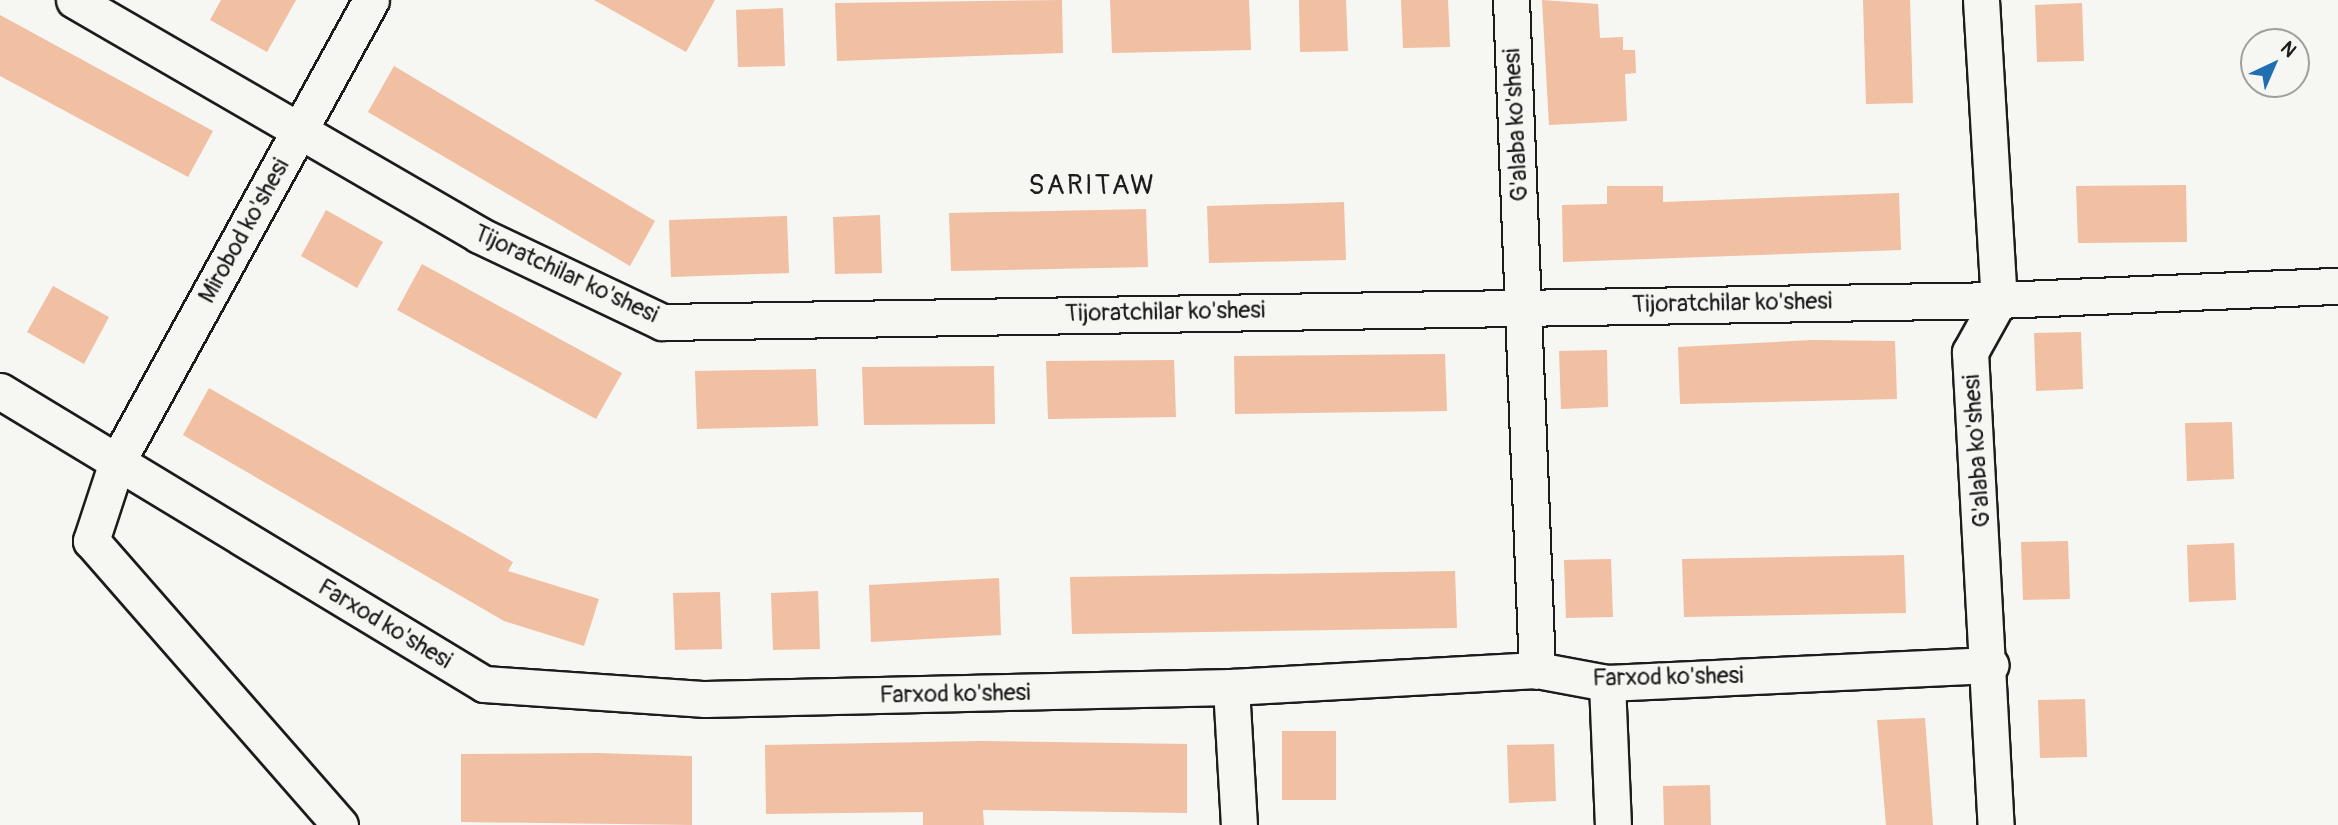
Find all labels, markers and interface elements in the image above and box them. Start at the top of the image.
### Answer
north arrow [2240,28,2310,98]
text: N [2275,36,2301,62]
street label: G'alaba ko'shesi [1498,48,1534,202]
street label: Mirobod ko'shesi [192,154,296,308]
district label: SARITAW [1029,169,1155,203]
street label: Tijoratchilar ko'shesi [469,219,663,329]
street label: Tijoratchilar ko'shesi [1632,287,1832,319]
street label: Tijoratchilar ko'shesi [1065,296,1265,328]
street label: G'alaba ko'shesi [1957,374,1997,528]
street label: Farxod ko'shesi [313,573,457,675]
street label: Farxod ko'shesi [1592,661,1744,693]
street label: Farxod ko'shesi [879,678,1031,710]

